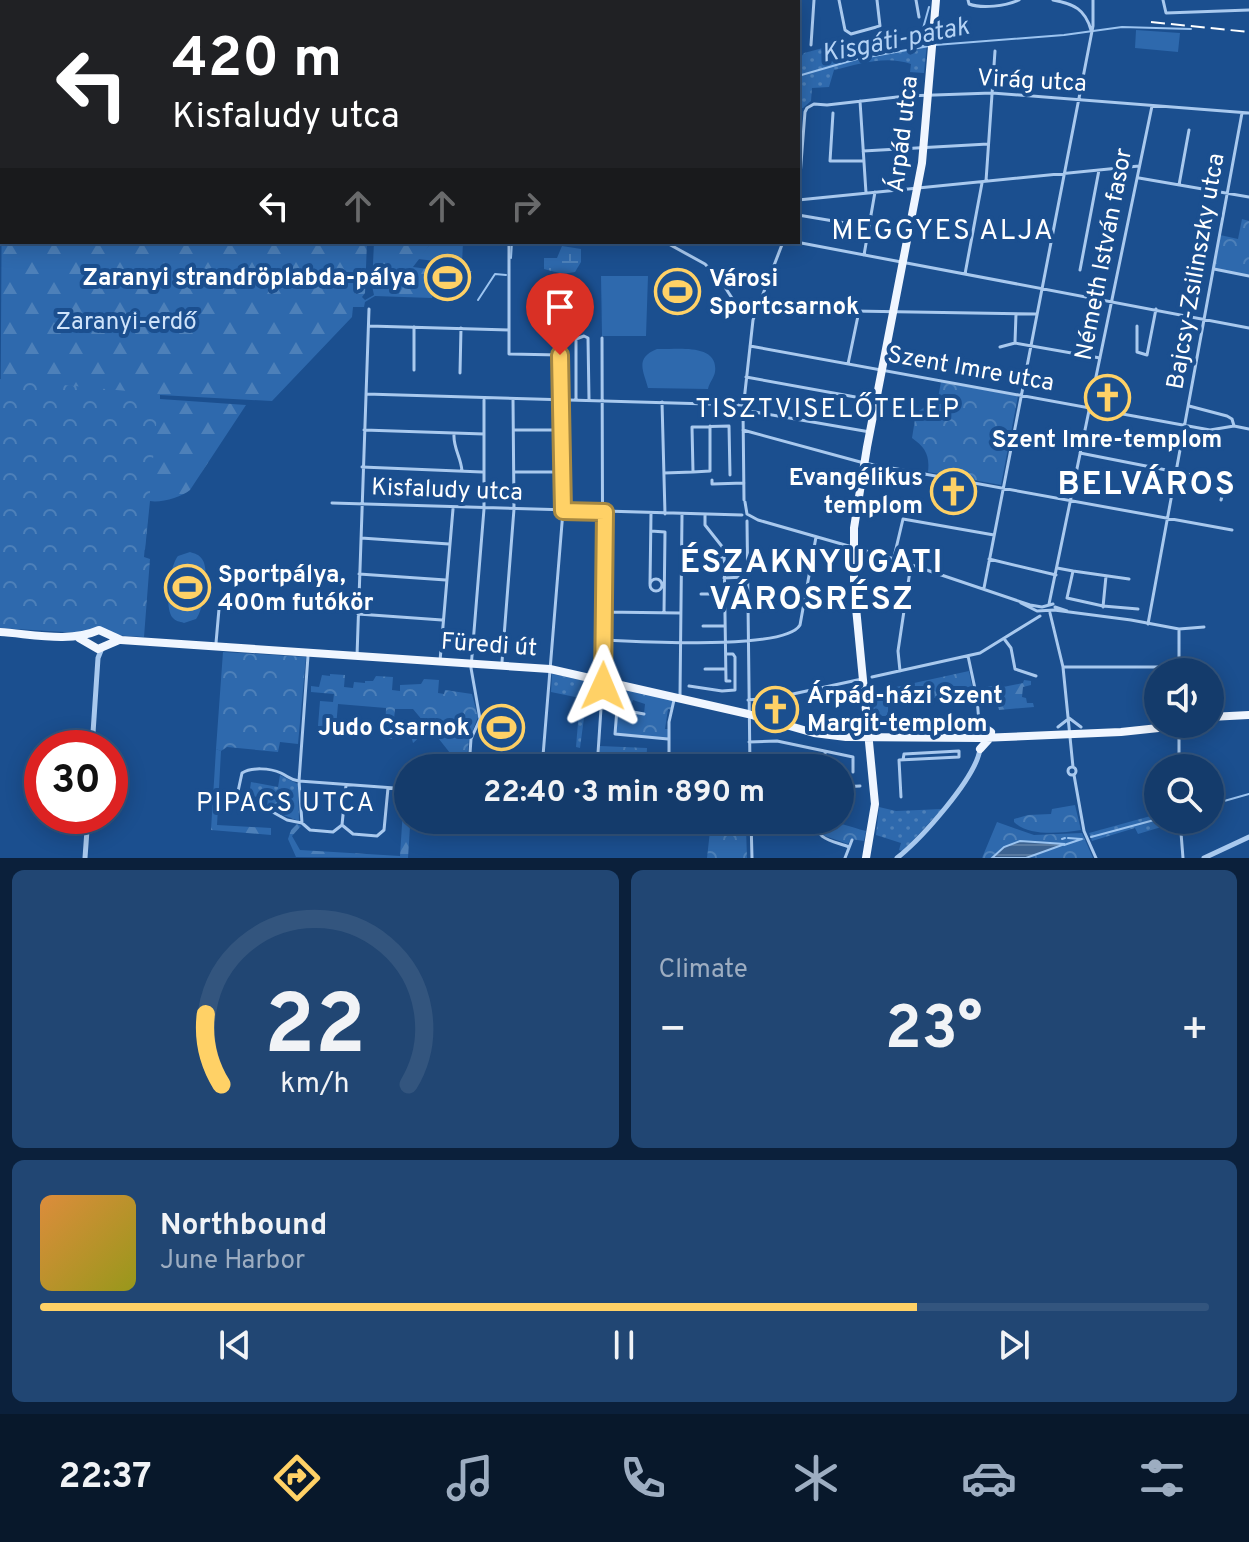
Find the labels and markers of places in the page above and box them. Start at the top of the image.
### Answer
sports icon: Zaranyi strandröplabda-pálya [423,253,471,301]
place label: Zaranyi strandröplabda-pálya [83,264,416,294]
place label: Városi Sportcsarnok [709,265,859,323]
sports icon: Városi Sportcsarnok [654,268,702,316]
pin [526,273,594,355]
church icon: Szent Imre-templom [1083,373,1131,421]
place label: Szent Imre-templom [992,426,1222,456]
place label: Evangélikus templom [789,464,923,522]
church icon: Evangélikus templom [930,467,978,515]
place label: Sportpálya, 400m futókör [218,561,374,619]
sports icon: Sportpálya, 400m futókör [163,564,211,612]
place label: Árpád-házi Szent Margit-templom [807,680,1003,740]
church icon: Árpád-házi Szent Margit-templom [752,685,800,733]
sports icon: Judo Csarnok [477,703,525,751]
place label: Judo Csarnok [318,714,470,744]

